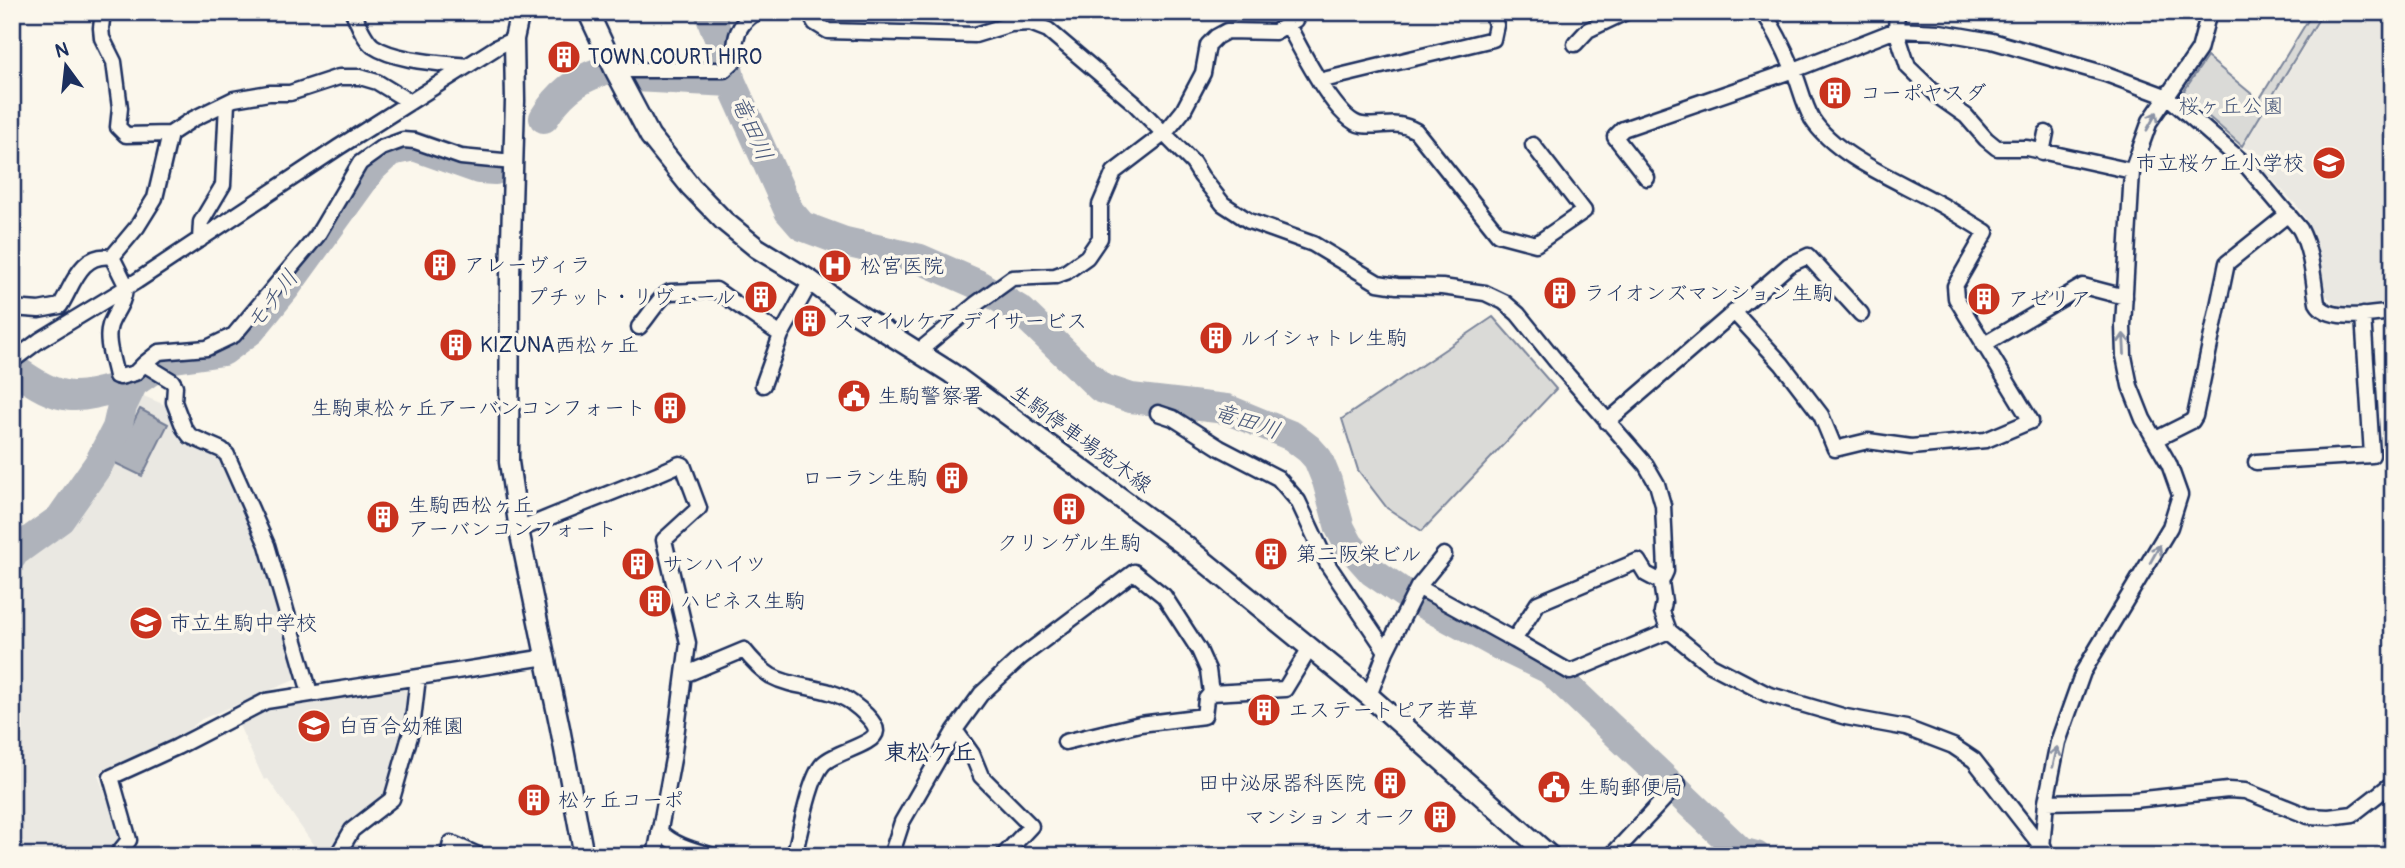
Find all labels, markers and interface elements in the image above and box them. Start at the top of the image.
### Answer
north arrow [32,32,102,102]
text: N [53,37,71,64]
building icon: TOWN COURT HIRO [545,38,583,76]
place label: TOWN COURT HIRO [588,44,762,71]
building icon: コーポヤスダ [1816,74,1854,112]
place label: コーポヤスダ [1860,80,1986,107]
water label: 竜田川 [725,91,779,165]
park label: 桜ヶ丘公園 [2179,93,2284,120]
one-way arrow [2145,111,2159,131]
school or university icon: 市立桜ケ丘小学校 [2310,144,2348,182]
place label: 市立桜ケ丘小学校 [2136,150,2304,177]
building icon: アレーヴィラ [421,246,459,284]
hospital icon: 松宮医院 [816,247,854,285]
place label: アレーヴィラ [464,252,591,279]
place label: 松宮医院 [860,253,944,280]
water label: モチ川 [239,264,305,336]
building icon: ライオンズマンション生駒 [1541,274,1579,312]
building icon: プチット・リヴェール [742,278,780,316]
place label: ライオンズマンション生駒 [1584,280,1833,307]
building icon: アゼリア [1965,280,2003,318]
place label: プチット・リヴェール [527,284,736,311]
place label: アゼリア [2008,286,2092,313]
building icon: スマイルケア デイサービス [791,302,829,340]
place label: スマイルケア デイサービス [834,308,1087,335]
building icon: ルイシャトレ生駒 [1197,319,1235,357]
place label: ルイシャトレ生駒 [1240,325,1408,352]
building icon: KIZUNA西松ヶ丘 [437,326,475,364]
place label: KIZUNA西松ヶ丘 [480,332,639,359]
one-way arrow [2117,333,2130,356]
public building icon: 生駒警察署 [835,377,873,415]
street label: 生駒停車場宛木線 [1005,379,1157,499]
place label: 生駒警察署 [878,383,983,410]
building icon: 生駒東松ヶ丘アーバンコンフォート [651,389,689,427]
place label: 生駒東松ヶ丘アーバンコンフォート [311,395,646,422]
water label: 竜田川 [1210,397,1284,445]
building icon: ローラン生駒 [933,459,971,497]
place label: ローラン生駒 [802,465,928,492]
building icon: クリンゲル生駒 [1050,490,1088,528]
place label: 生駒西松ヶ丘 アーバンコンフォート [408,492,617,543]
building icon: 生駒西松ヶ丘 アーバンコンフォート [364,498,402,536]
place label: クリンゲル生駒 [997,530,1141,557]
building icon: 第二阪栄ビル [1252,535,1290,573]
place label: 第二阪栄ビル [1296,541,1422,568]
one-way arrow [2148,544,2162,564]
building icon: サンハイツ [619,545,657,583]
place label: サンハイツ [662,551,766,578]
building icon: ハピネス生駒 [636,582,674,620]
place label: ハピネス生駒 [680,588,806,615]
school or university icon: 市立生駒中学校 [127,604,165,642]
place label: 市立生駒中学校 [170,610,317,637]
building icon: エステートピア若草 [1245,691,1283,729]
place label: エステートピア若草 [1288,697,1478,724]
school or university icon: 白百合幼稚園 [295,707,333,745]
place label: 白百合幼稚園 [338,713,464,740]
district label: 東松ケ丘 [884,738,976,767]
one-way arrow [2049,746,2063,769]
building icon: 田中泌尿器科医院 [1371,764,1409,802]
public building icon: 生駒郵便局 [1535,768,1573,806]
place label: 田中泌尿器科医院 [1198,770,1366,797]
place label: 生駒郵便局 [1578,774,1683,801]
building icon: 松ヶ丘コーポ [515,781,553,819]
place label: 松ヶ丘コーポ [558,787,684,814]
building icon: マンション オーク [1421,798,1459,836]
place label: マンション オーク [1244,804,1416,831]

